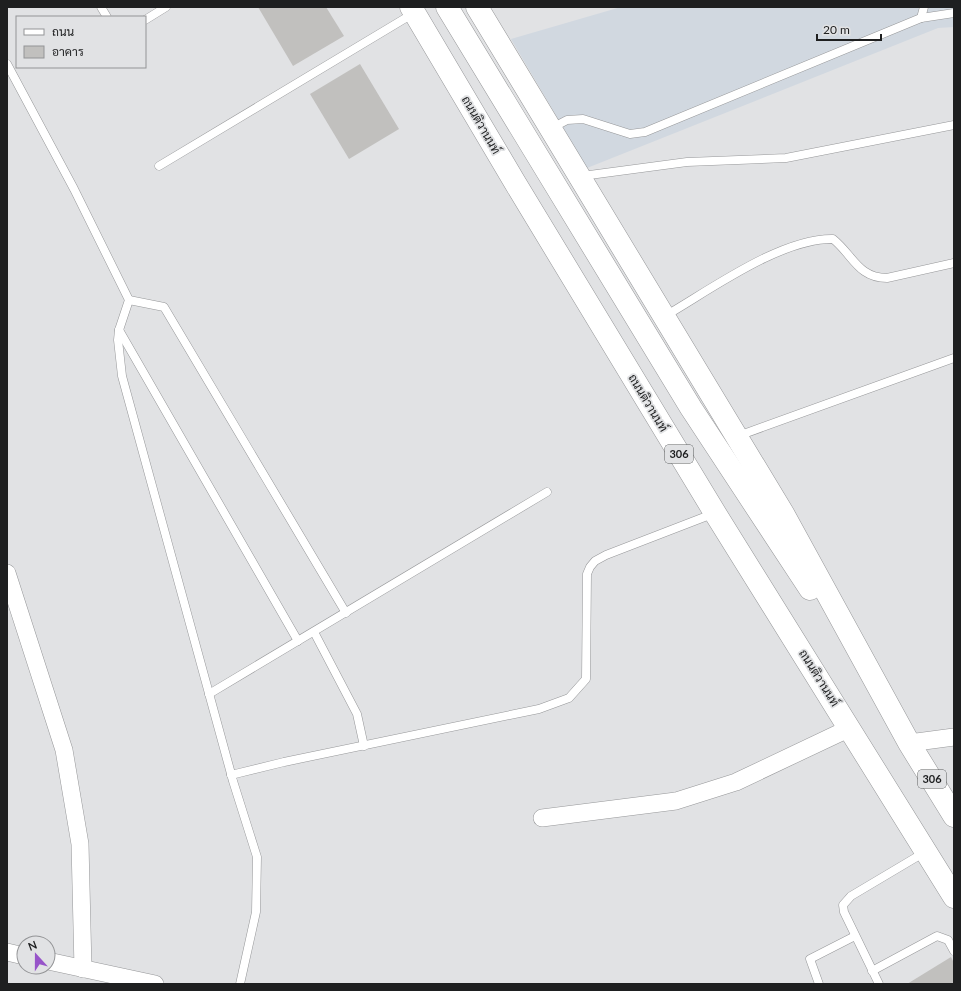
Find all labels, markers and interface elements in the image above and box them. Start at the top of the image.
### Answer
legend [16,16,146,68]
scale bar [817,16,881,42]
text: 20 m [823,22,850,37]
text: ถนน [52,24,75,39]
text: อาคาร [52,44,84,59]
street label: ถนนติวานนท์ [459,93,504,157]
street label: ถนนติวานนท์ [625,371,672,434]
road number: 306 [665,445,693,463]
street label: ถนนติวานนท์ [796,646,843,709]
road number: 306 [918,770,946,788]
north arrow [16,935,56,975]
text: N [26,938,39,953]

